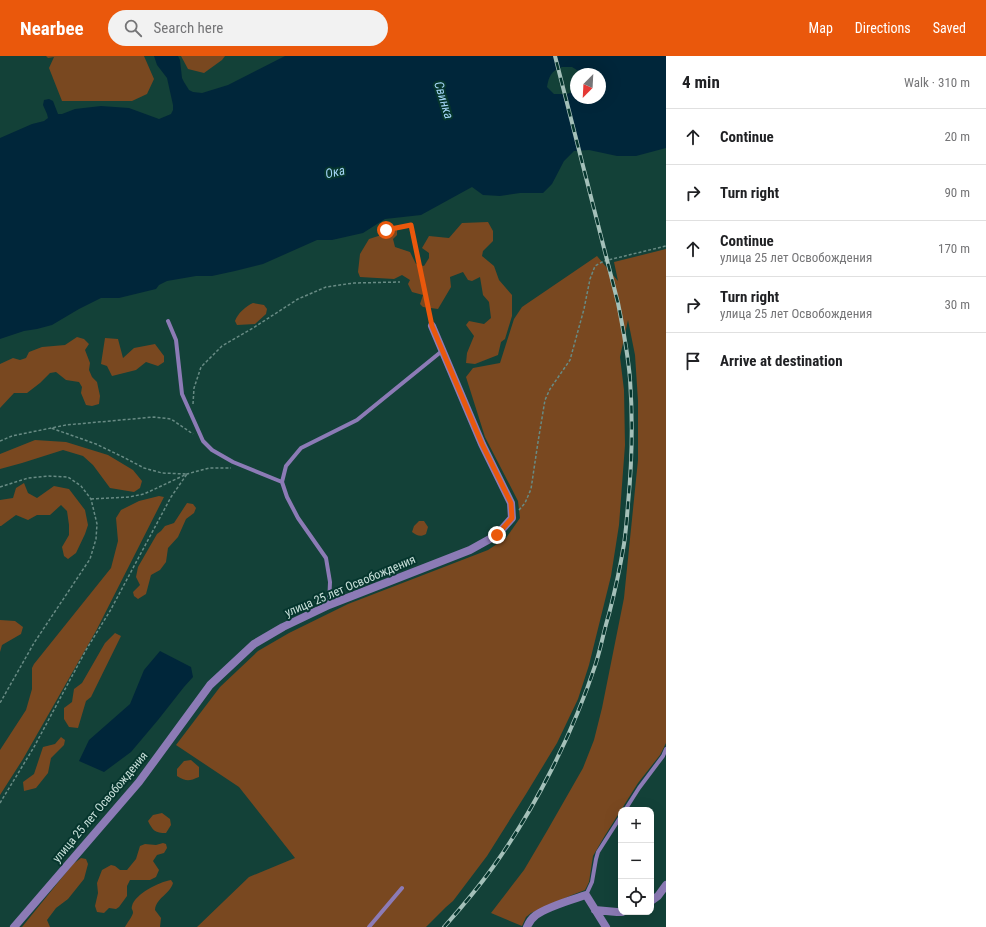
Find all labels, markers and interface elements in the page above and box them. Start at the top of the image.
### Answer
search box [108,10,388,46]
text: Nearbee [20,17,84,40]
icon: search [122,17,144,39]
text: Search here [154,19,223,37]
text: Map [809,20,833,36]
text: Directions [855,20,911,36]
text: Saved [933,20,966,36]
north arrow [570,68,606,104]
text: 4 min [682,72,720,92]
text: Walk · 310 m [904,75,970,90]
water label: Свинка [431,79,457,121]
icon: ahead [682,126,704,148]
text: Continue [720,128,774,146]
text: 20 m [944,129,970,144]
water label: Ока [324,163,346,181]
icon: right [682,182,704,204]
text: Turn right [720,184,779,202]
text: 90 m [944,185,970,200]
route start [377,221,395,239]
text: Continue [720,232,774,250]
icon: ahead [682,238,704,260]
text: 170 m [938,241,970,256]
text: улица 25 лет Освобождения [720,250,872,265]
text: Turn right [720,288,779,306]
icon: right [682,294,704,316]
text: 30 m [944,297,970,312]
text: улица 25 лет Освобождения [720,306,872,321]
icon: arrive [682,350,704,372]
text: Arrive at destination [720,352,843,370]
route end [488,526,506,544]
street label: улица 25 лет Освобождения [283,552,417,620]
street label: улица 25 лет Освобождения [49,749,151,865]
map controls [618,807,654,915]
button: + [618,807,654,843]
button: − [618,843,654,879]
button: locate [618,879,654,915]

